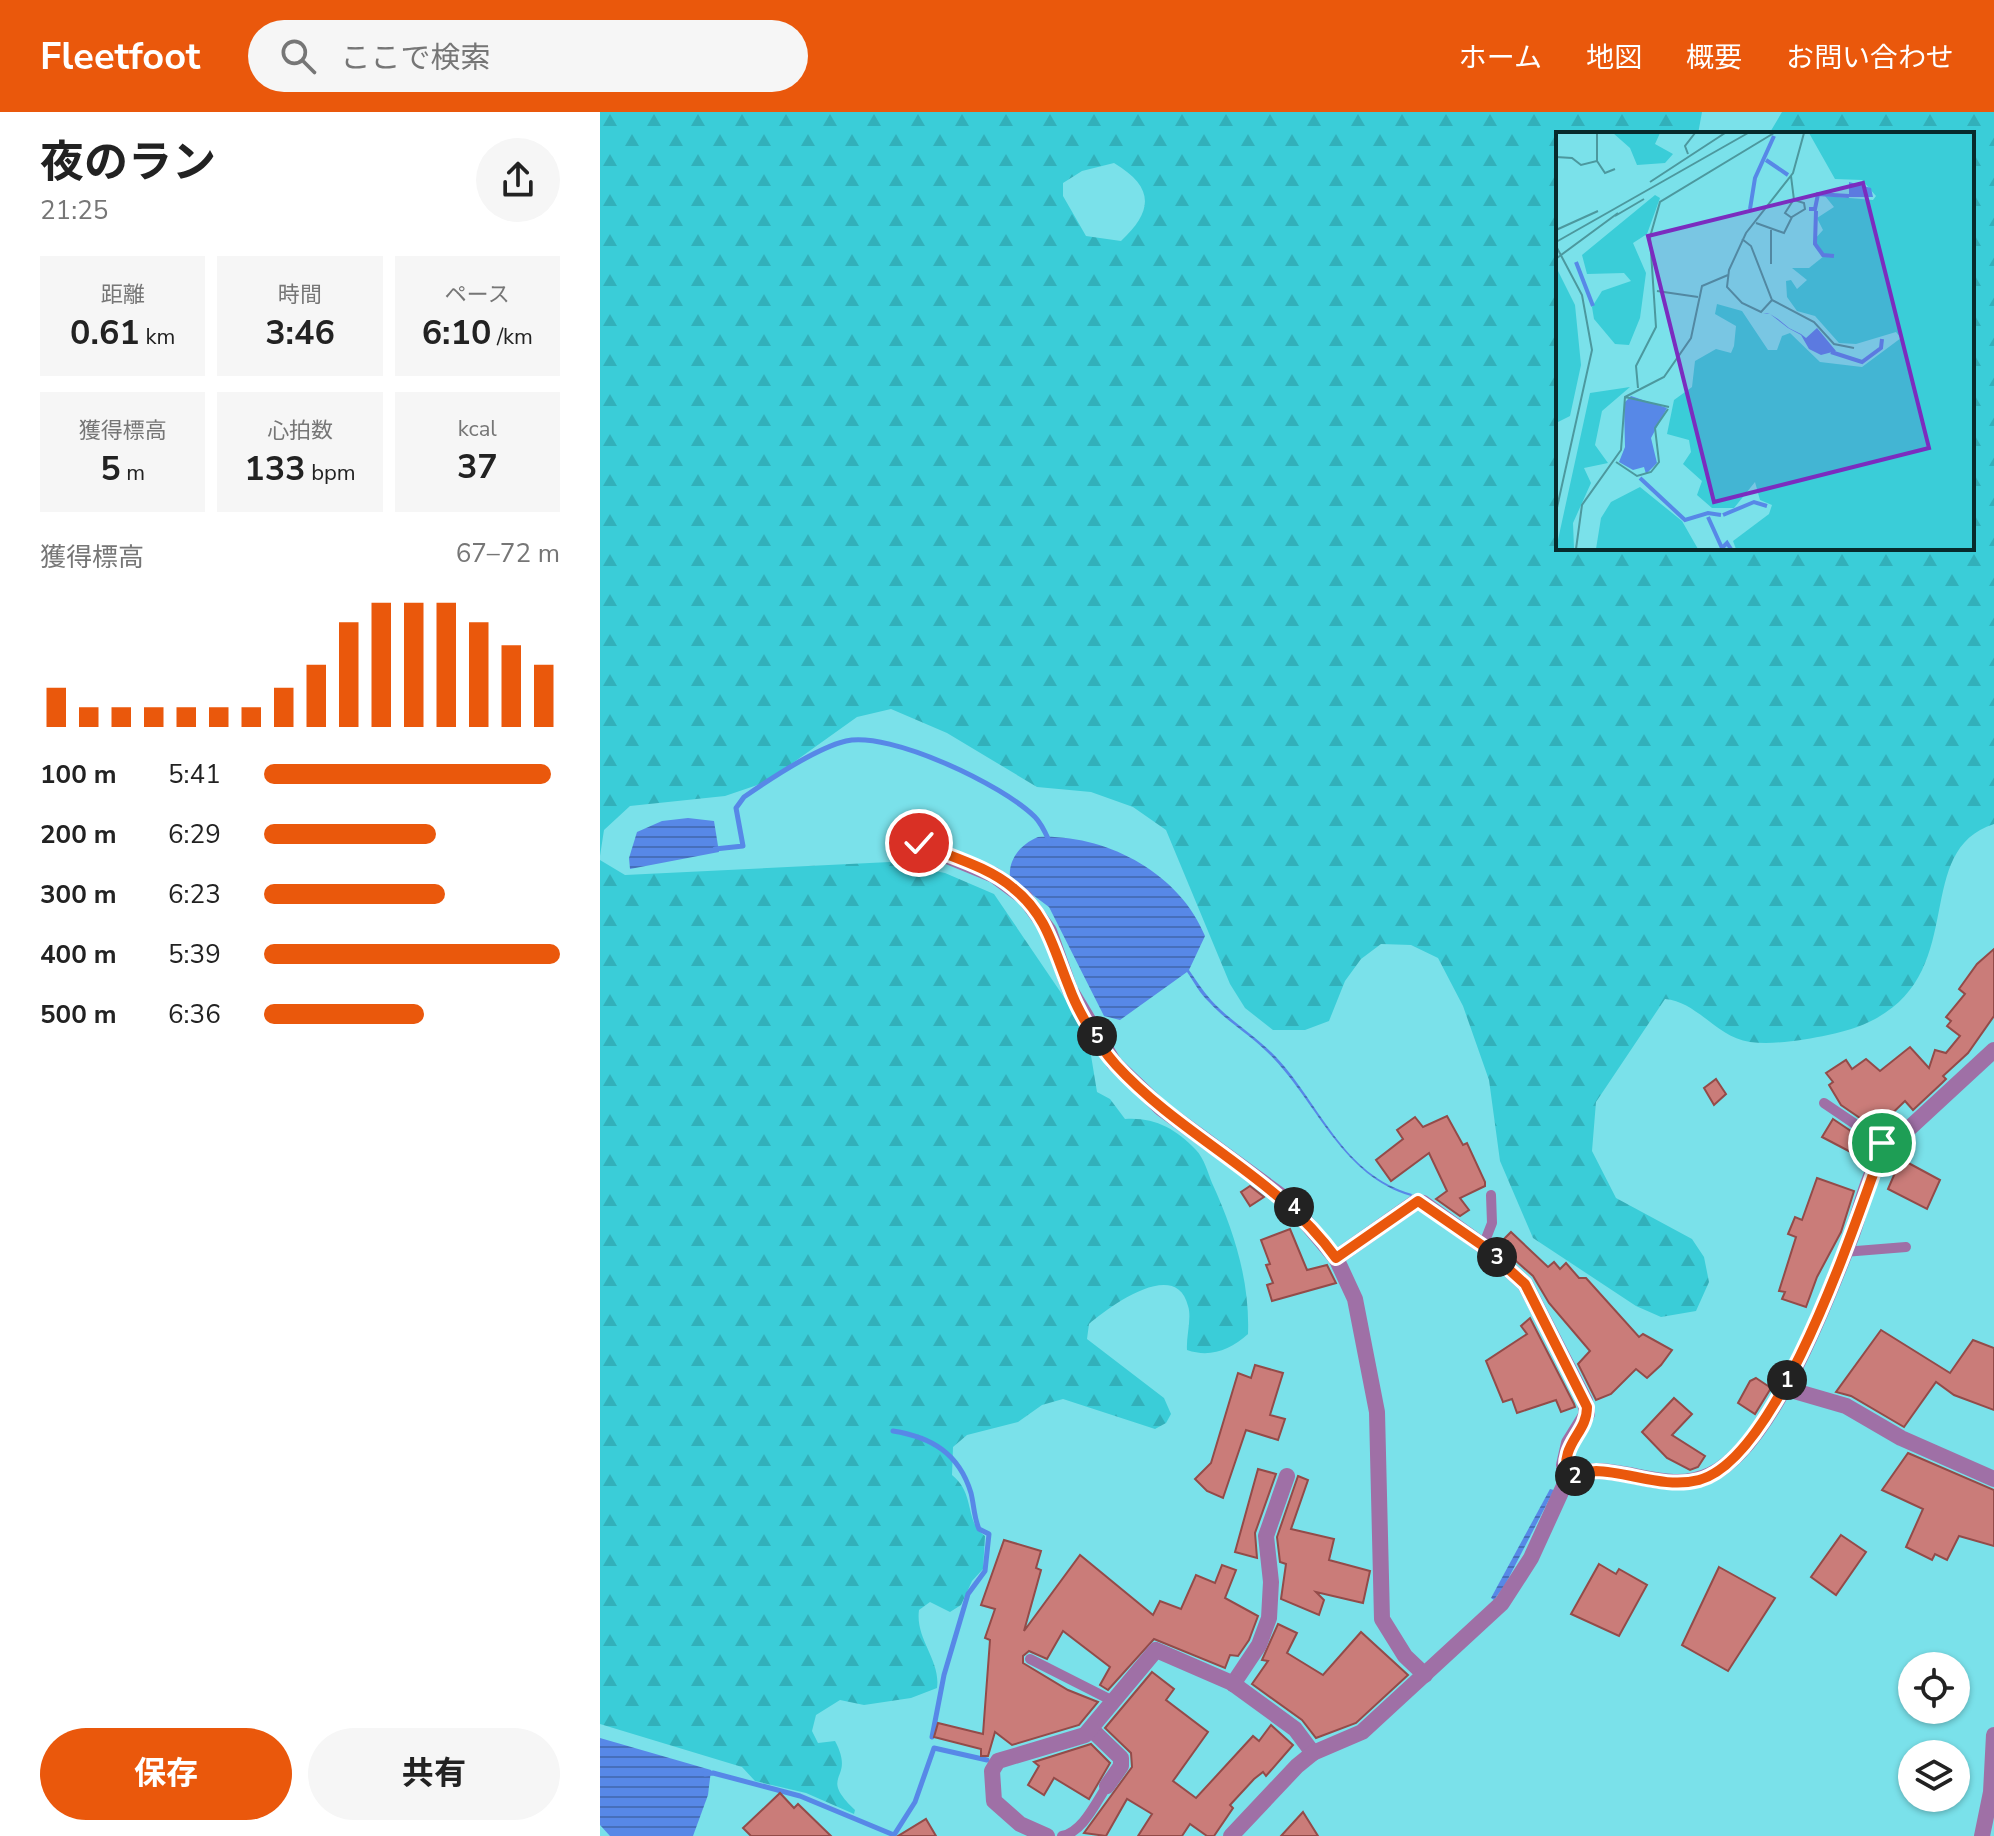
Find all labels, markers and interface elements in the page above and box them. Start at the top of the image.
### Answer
search box [248,20,808,92]
text: Fleetfoot [40,31,200,82]
icon: search [276,34,320,78]
text: ここで検索 [340,38,490,79]
text: ホーム [1459,39,1542,77]
text: 地図 [1586,39,1642,77]
text: 概要 [1686,39,1742,77]
text: お問い合わせ [1786,39,1954,77]
inset map [1556,132,1974,550]
text: 夜のラン [40,133,216,193]
button: share [476,138,560,222]
text: 21:25 [40,193,108,228]
text: 距離 [101,280,145,310]
text: 時間 [278,280,322,310]
text: ペース [445,280,510,310]
text: 0.61 [70,310,140,356]
text: 3:46 [265,310,335,356]
text: 6:10 [422,310,491,356]
text: km [140,322,175,352]
text: /km [491,322,533,352]
text: kcal [458,414,497,444]
text: 獲得標高 [79,416,167,446]
text: 心拍数 [267,416,333,446]
text: 37 [457,444,498,490]
text: 5 [100,446,121,492]
text: 133 [244,446,306,492]
text: m [121,458,145,488]
text: bpm [306,458,356,488]
text: 67–72 m [456,536,560,571]
text: 獲得標高 [40,540,144,575]
text: 100 m [40,757,117,792]
text: 5:41 [168,757,221,792]
pin [885,809,953,877]
text: 200 m [40,817,117,852]
text: 6:29 [168,817,221,852]
icon: check [897,821,941,865]
text: 300 m [40,877,117,912]
text: 6:23 [168,877,221,912]
text: 400 m [40,937,117,972]
text: 5:39 [168,937,221,972]
text: 500 m [40,997,117,1032]
text: 6:36 [168,997,221,1032]
pin: 5 [1077,1016,1117,1056]
text: 5 [1090,1021,1104,1051]
pin [1848,1109,1916,1177]
icon: arrive [1860,1121,1904,1165]
pin: 4 [1274,1187,1314,1227]
text: 4 [1287,1192,1301,1222]
pin: 3 [1477,1237,1517,1277]
text: 3 [1490,1242,1504,1272]
pin: 1 [1767,1360,1807,1400]
text: 1 [1780,1365,1794,1395]
pin: 2 [1555,1456,1595,1496]
text: 2 [1568,1461,1582,1491]
map controls [1898,1652,1970,1812]
button: locate [1898,1652,1970,1724]
button: 保存 [40,1728,292,1820]
button: 共有 [308,1728,560,1820]
button: layers [1898,1740,1970,1812]

